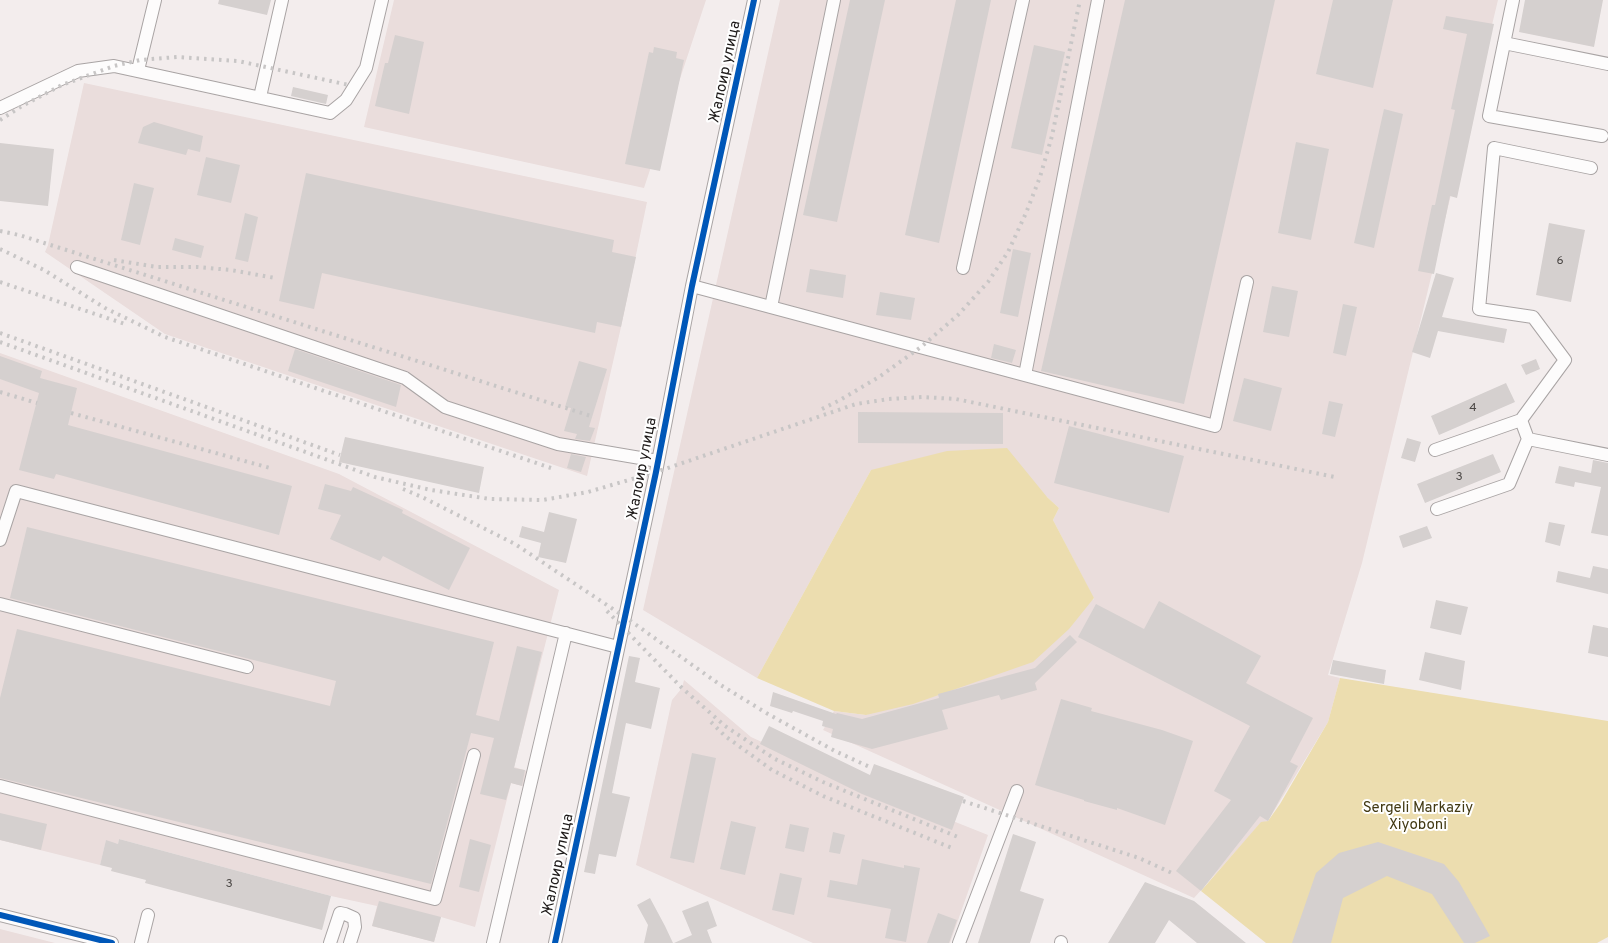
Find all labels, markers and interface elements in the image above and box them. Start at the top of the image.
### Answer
street label: Жалоир улица [706,19,746,125]
house number: 6 [1556,255,1564,269]
house number: 4 [1469,402,1477,416]
street label: Жалоир улица [624,416,662,522]
house number: 3 [1455,471,1463,485]
park label: Sergeli Markaziy Xiyoboni [1363,800,1473,835]
street label: Жалоир улица [539,812,579,918]
house number: 3 [225,878,233,892]

